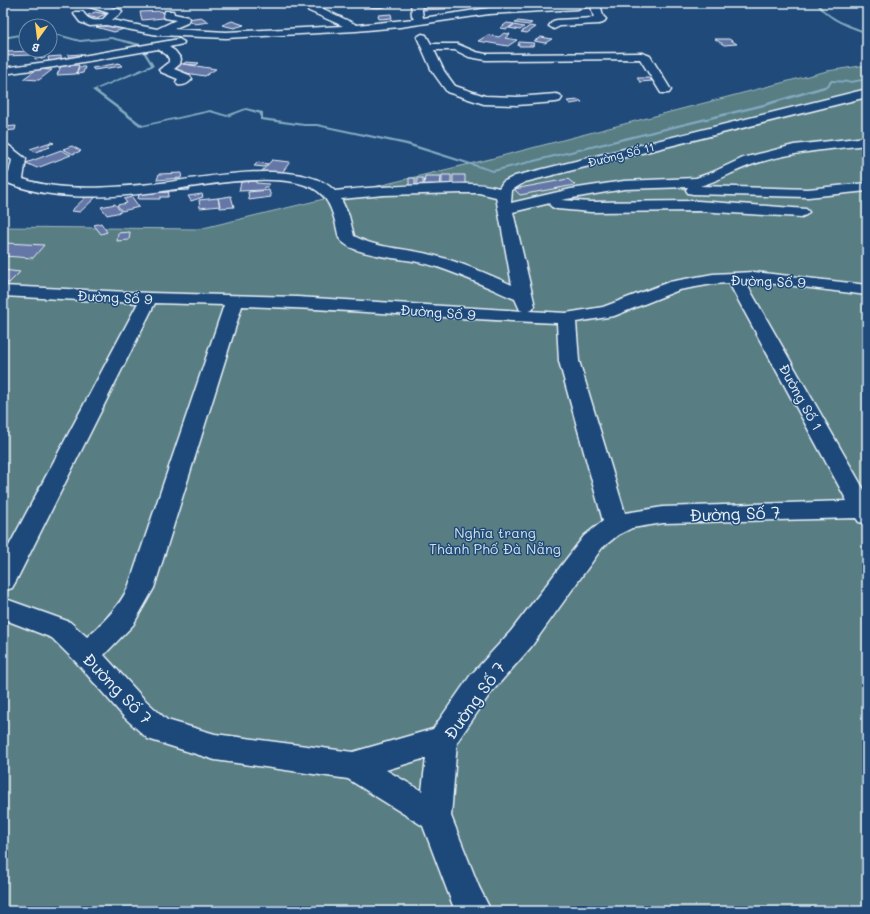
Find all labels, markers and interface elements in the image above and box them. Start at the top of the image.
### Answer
north arrow [18,18,58,58]
text: B [30,40,41,56]
street label: Đường Số 11 [586,138,656,170]
street label: Đường Số 9 [730,270,806,292]
street label: Đường Số 9 [77,286,153,308]
street label: Đường Số 9 [400,300,476,324]
street label: Đường Số 1 [775,360,827,434]
street label: Đường Số 7 [689,500,781,526]
park label: Nghĩa trang Thành Phố Đà Nẵng [429,523,561,558]
street label: Đường Số 7 [79,648,157,728]
street label: Đường Số 7 [438,657,510,743]

